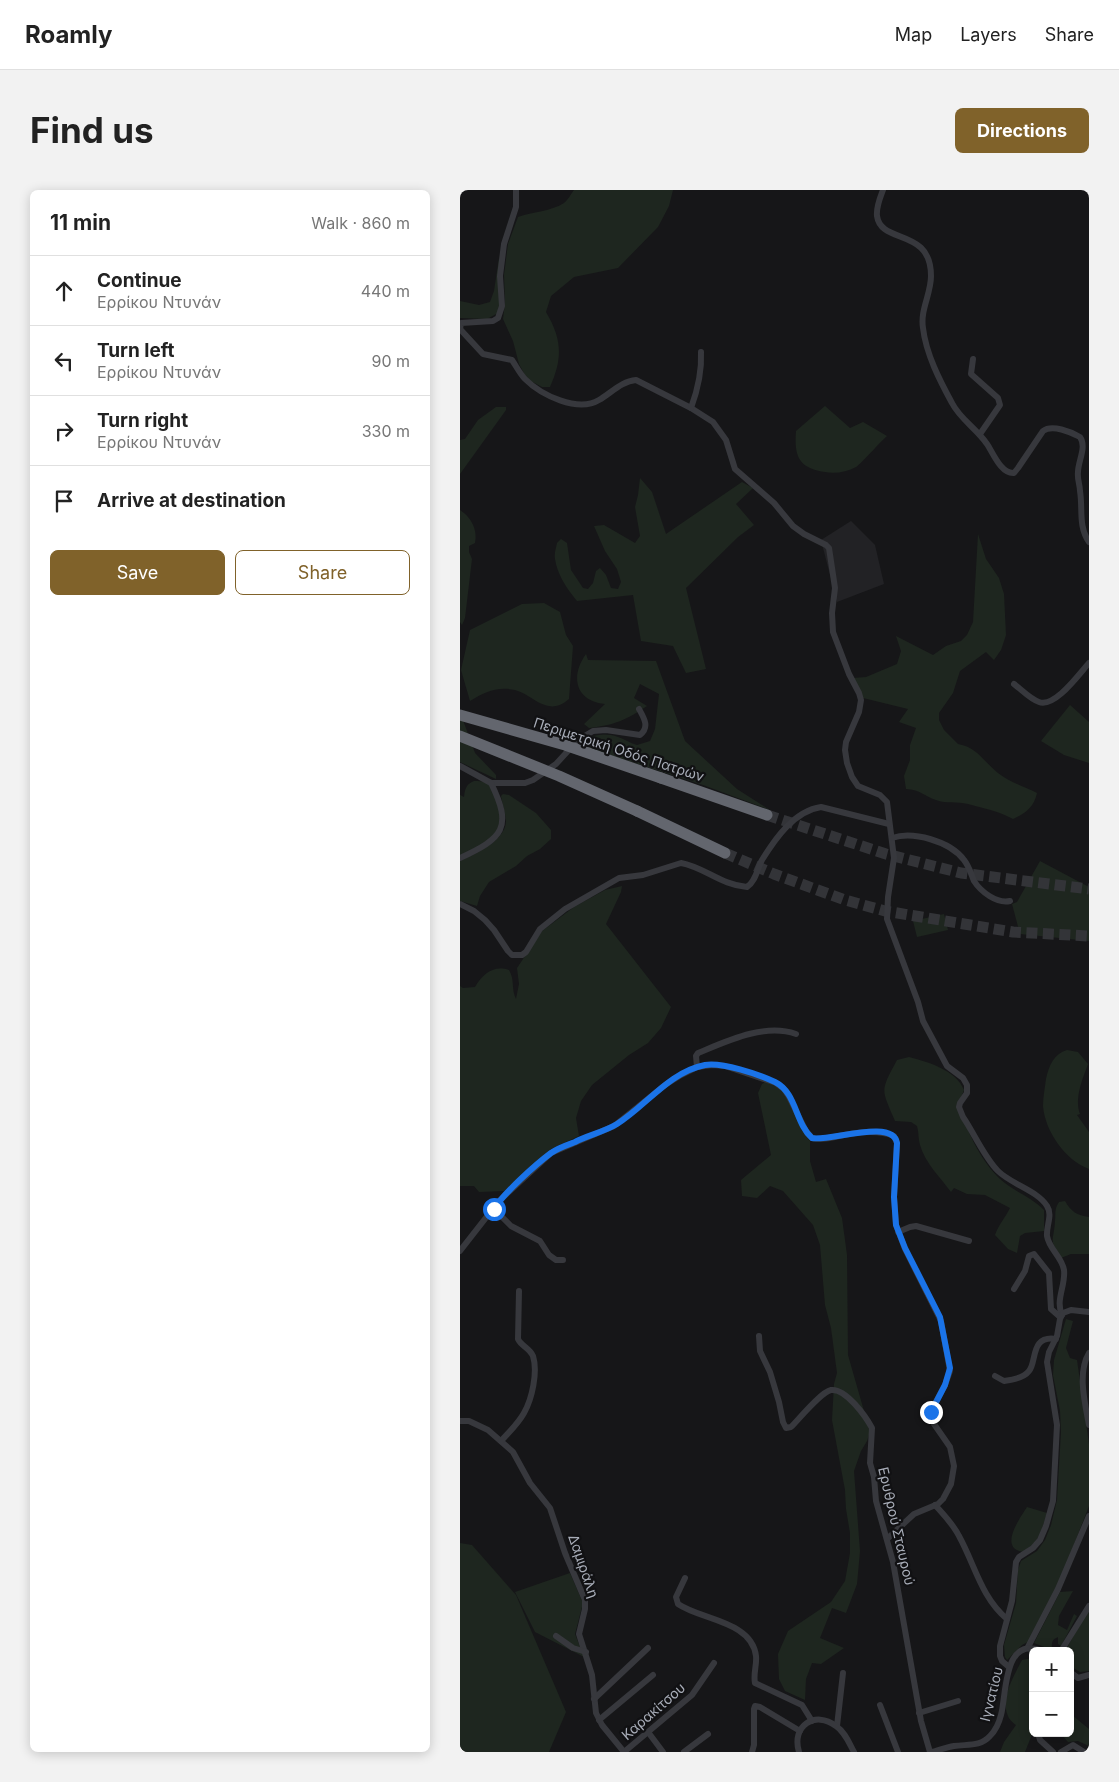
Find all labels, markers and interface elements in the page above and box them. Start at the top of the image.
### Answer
text: Roamly [25,20,112,49]
text: Map [895,24,932,45]
text: Layers [960,24,1017,45]
text: Share [1045,24,1094,45]
button: Directions [955,108,1089,153]
text: Find us [30,109,154,151]
text: 11 min [50,210,111,235]
text: Walk · 860 m [311,213,410,233]
text: Continue [97,269,182,292]
icon: ahead [50,277,78,305]
text: 440 m [361,281,410,301]
text: Ερρίκου Ντυνάν [97,292,221,312]
text: Turn left [97,339,175,362]
icon: left [50,347,78,375]
text: 90 m [371,351,410,371]
text: Ερρίκου Ντυνάν [97,362,221,382]
text: Turn right [97,409,188,432]
icon: right [50,417,78,445]
text: 330 m [362,421,410,441]
text: Ερρίκου Ντυνάν [97,432,221,452]
icon: arrive [50,487,78,515]
text: Arrive at destination [97,489,286,512]
button: Save [50,550,225,595]
button: Share [235,550,410,595]
street label: Περιμετρική Οδός Πατρών [531,713,707,785]
route start [483,1198,506,1221]
route end [920,1401,943,1424]
street label: Ερυθρού Σταυρού [875,1465,919,1587]
street label: Δαμιράλη [565,1532,603,1600]
map controls [1029,1647,1074,1737]
button: + [1029,1647,1074,1692]
street label: Ιγνατίου [976,1665,1006,1723]
street label: Καρακίτσου [618,1679,688,1743]
button: − [1029,1692,1074,1737]

